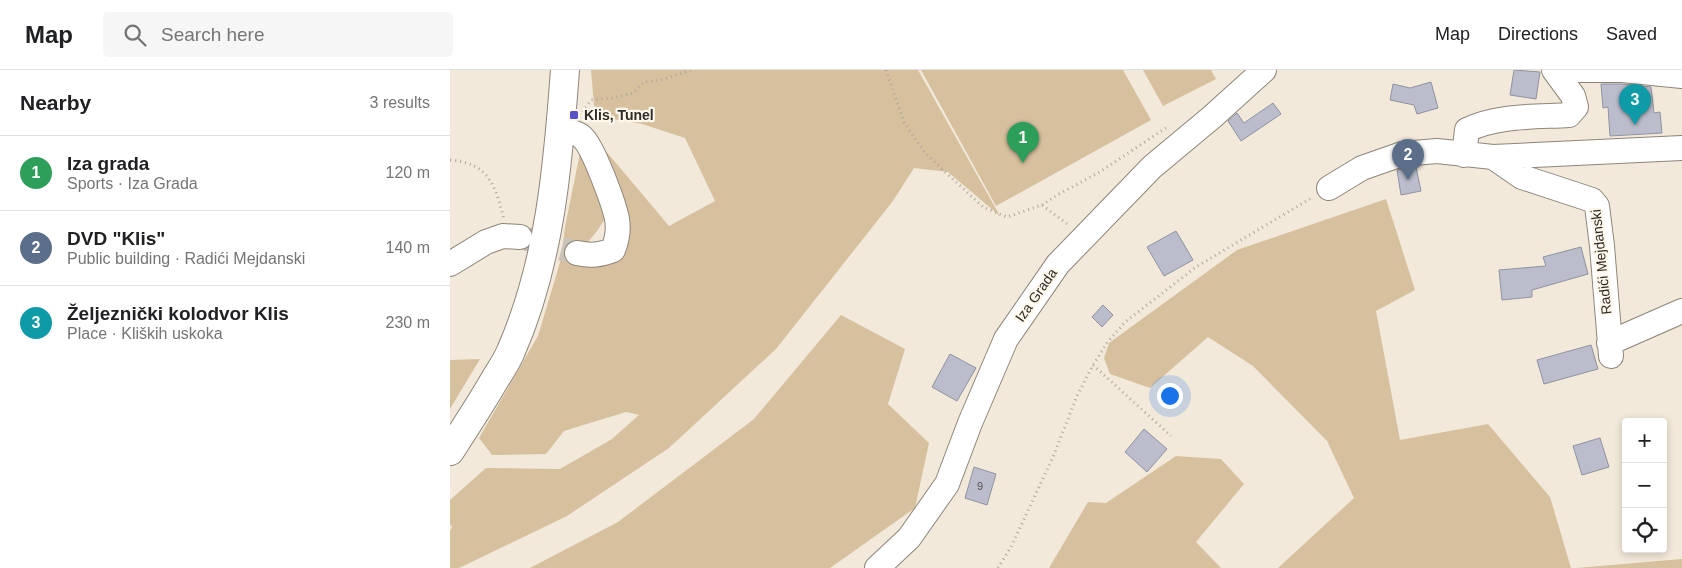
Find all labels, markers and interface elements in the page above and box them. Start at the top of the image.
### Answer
search box [103,12,453,57]
text: Map [25,21,73,48]
icon: search [121,21,149,49]
text: Search here [161,24,265,45]
text: Map [1435,24,1470,44]
text: Directions [1498,24,1578,44]
text: Saved [1606,24,1657,44]
pin: 3 [1619,84,1651,125]
text: Nearby [20,91,91,114]
text: 3 results [370,94,430,111]
place label: Klis, Tunel [584,107,654,123]
marker: Klis, Tunel [568,109,580,121]
pin: 1 [1007,122,1039,163]
pin: 2 [1392,139,1424,180]
text: Iza grada [67,153,149,174]
text: 1 [32,164,40,181]
text: 120 m [386,164,430,181]
text: Sports · Iza Grada [67,175,198,192]
street label: Radići Mejdanski [1588,209,1614,315]
text: DVD "Klis" [67,228,165,249]
text: 2 [32,239,40,256]
text: 140 m [386,239,430,256]
text: Public building · Radići Mejdanski [67,250,305,267]
street label: Iza Grada [1012,265,1060,325]
text: Željeznički kolodvor Klis [67,303,289,324]
text: 3 [32,314,40,331]
text: 230 m [386,314,430,331]
text: Place · Kliških uskoka [67,325,223,342]
your location [1157,383,1183,409]
map controls [1622,418,1667,553]
button: + [1622,418,1667,463]
button: − [1622,463,1667,508]
house number: 9 [977,480,983,492]
button: locate [1622,508,1667,553]

